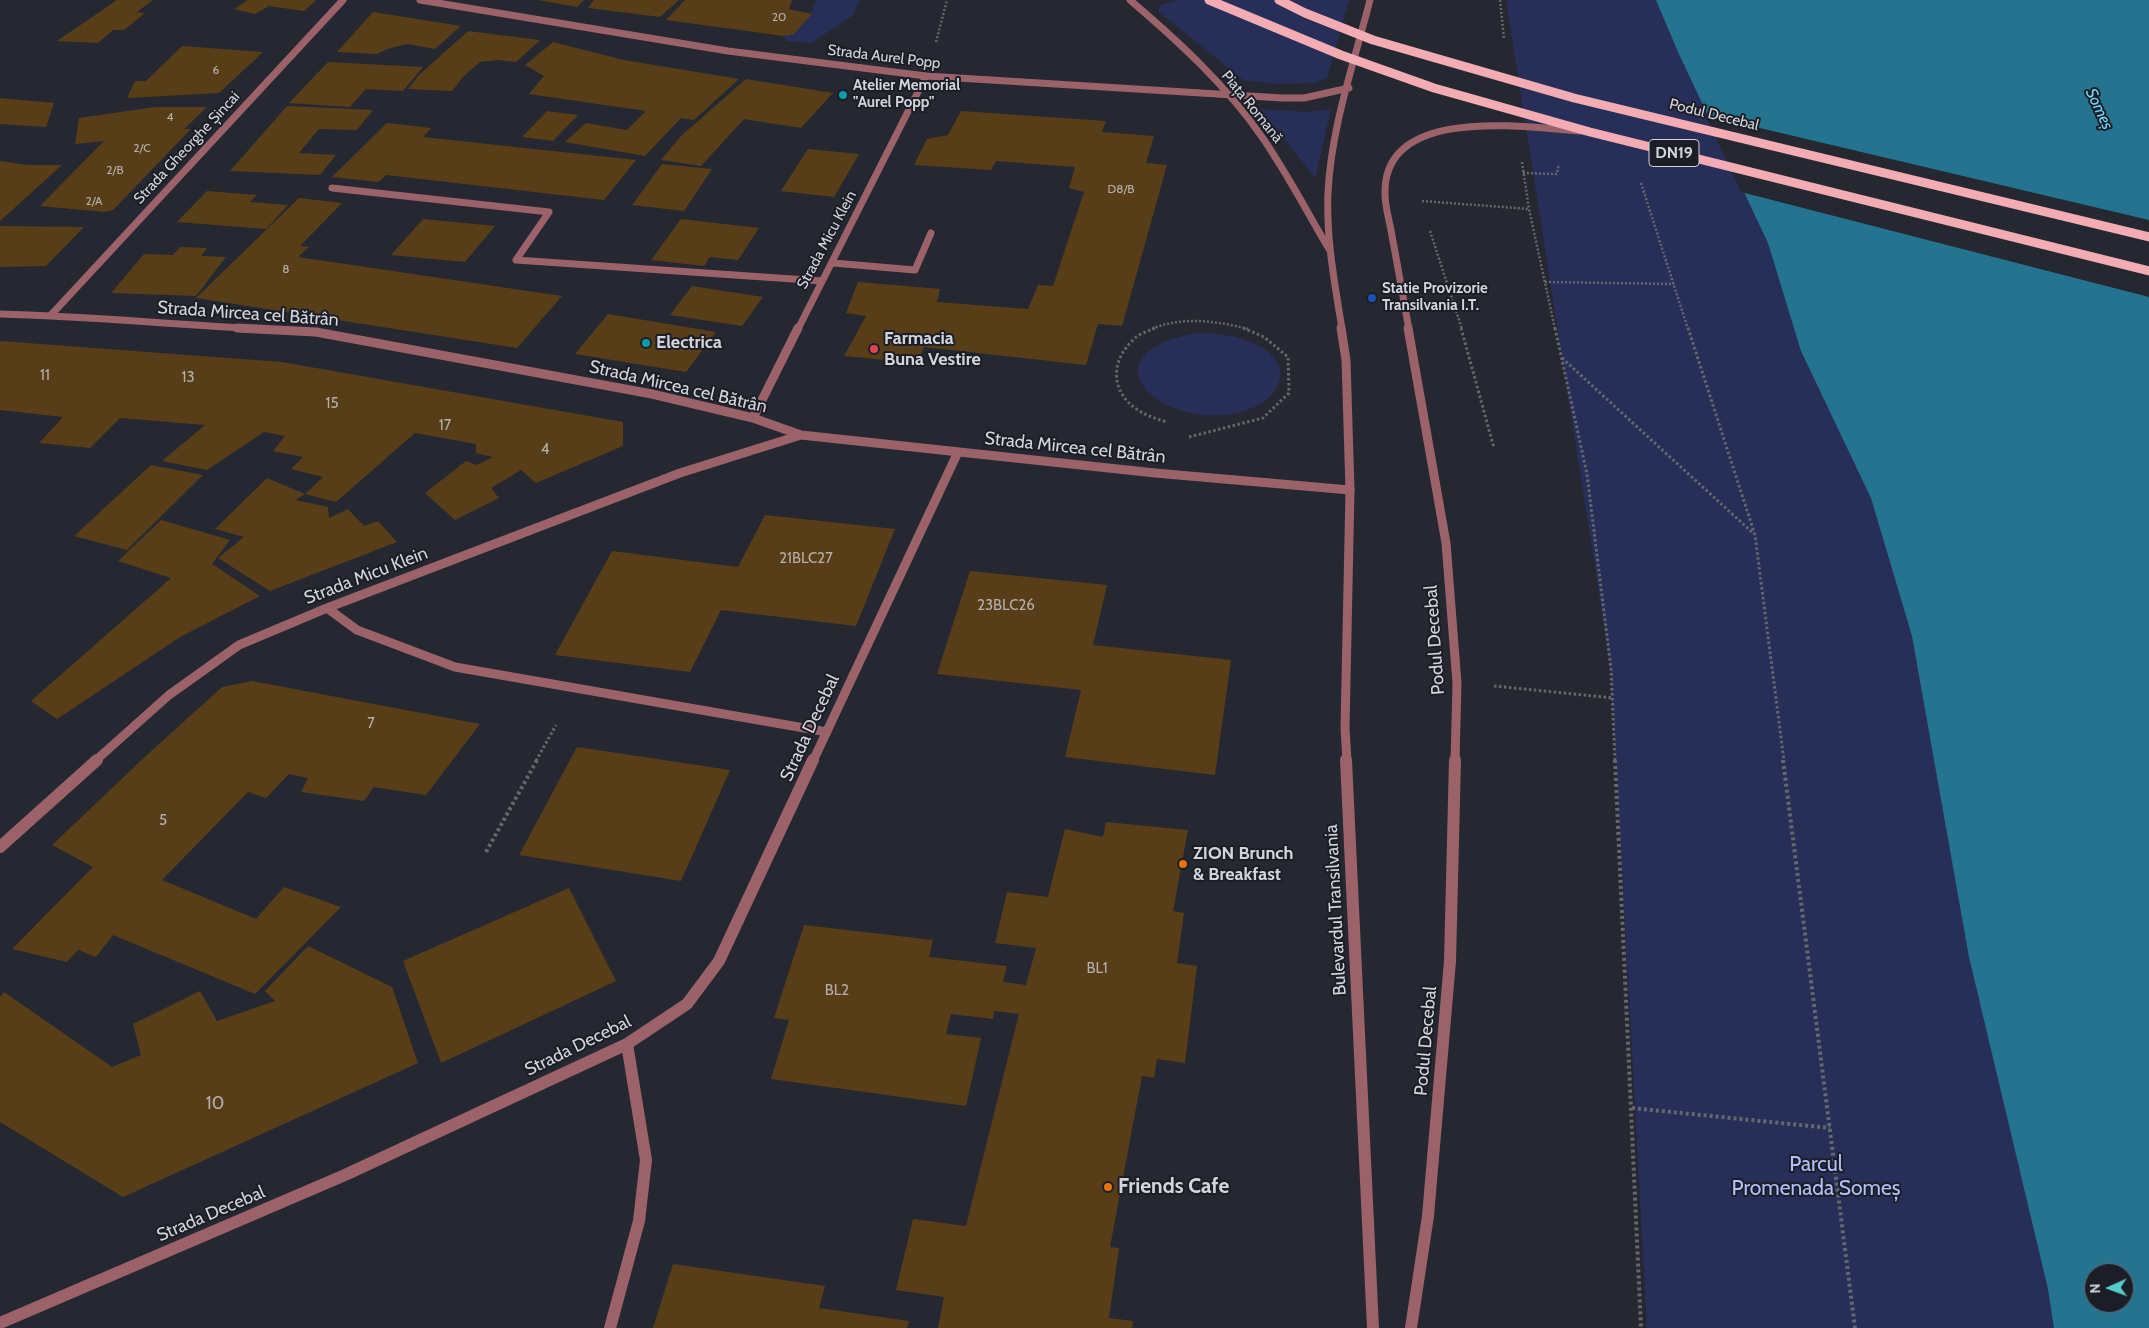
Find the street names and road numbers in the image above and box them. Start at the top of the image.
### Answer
street label: Strada Aurel Popp [826,41,942,73]
street label: Piața Romană [1217,67,1287,147]
street label: Strada Gheorghe Șincai [130,88,244,208]
street label: Podul Decebal [1667,95,1761,135]
road number: DN19 [1649,140,1699,167]
street label: Strada Micu Klein [794,188,860,292]
street label: Strada Mircea cel Bătrân [156,297,340,331]
street label: Strada Mircea cel Bătrân [587,356,769,418]
street label: Strada Mircea cel Bătrân [983,428,1167,468]
street label: Strada Micu Klein [301,543,431,609]
street label: Podul Decebal [1420,584,1450,696]
street label: Strada Decebal [776,671,844,785]
street label: Bulevardul Transilvania [1321,824,1351,996]
street label: Podul Decebal [1410,985,1442,1097]
street label: Strada Decebal [521,1011,635,1081]
street label: Strada Decebal [154,1181,268,1247]

